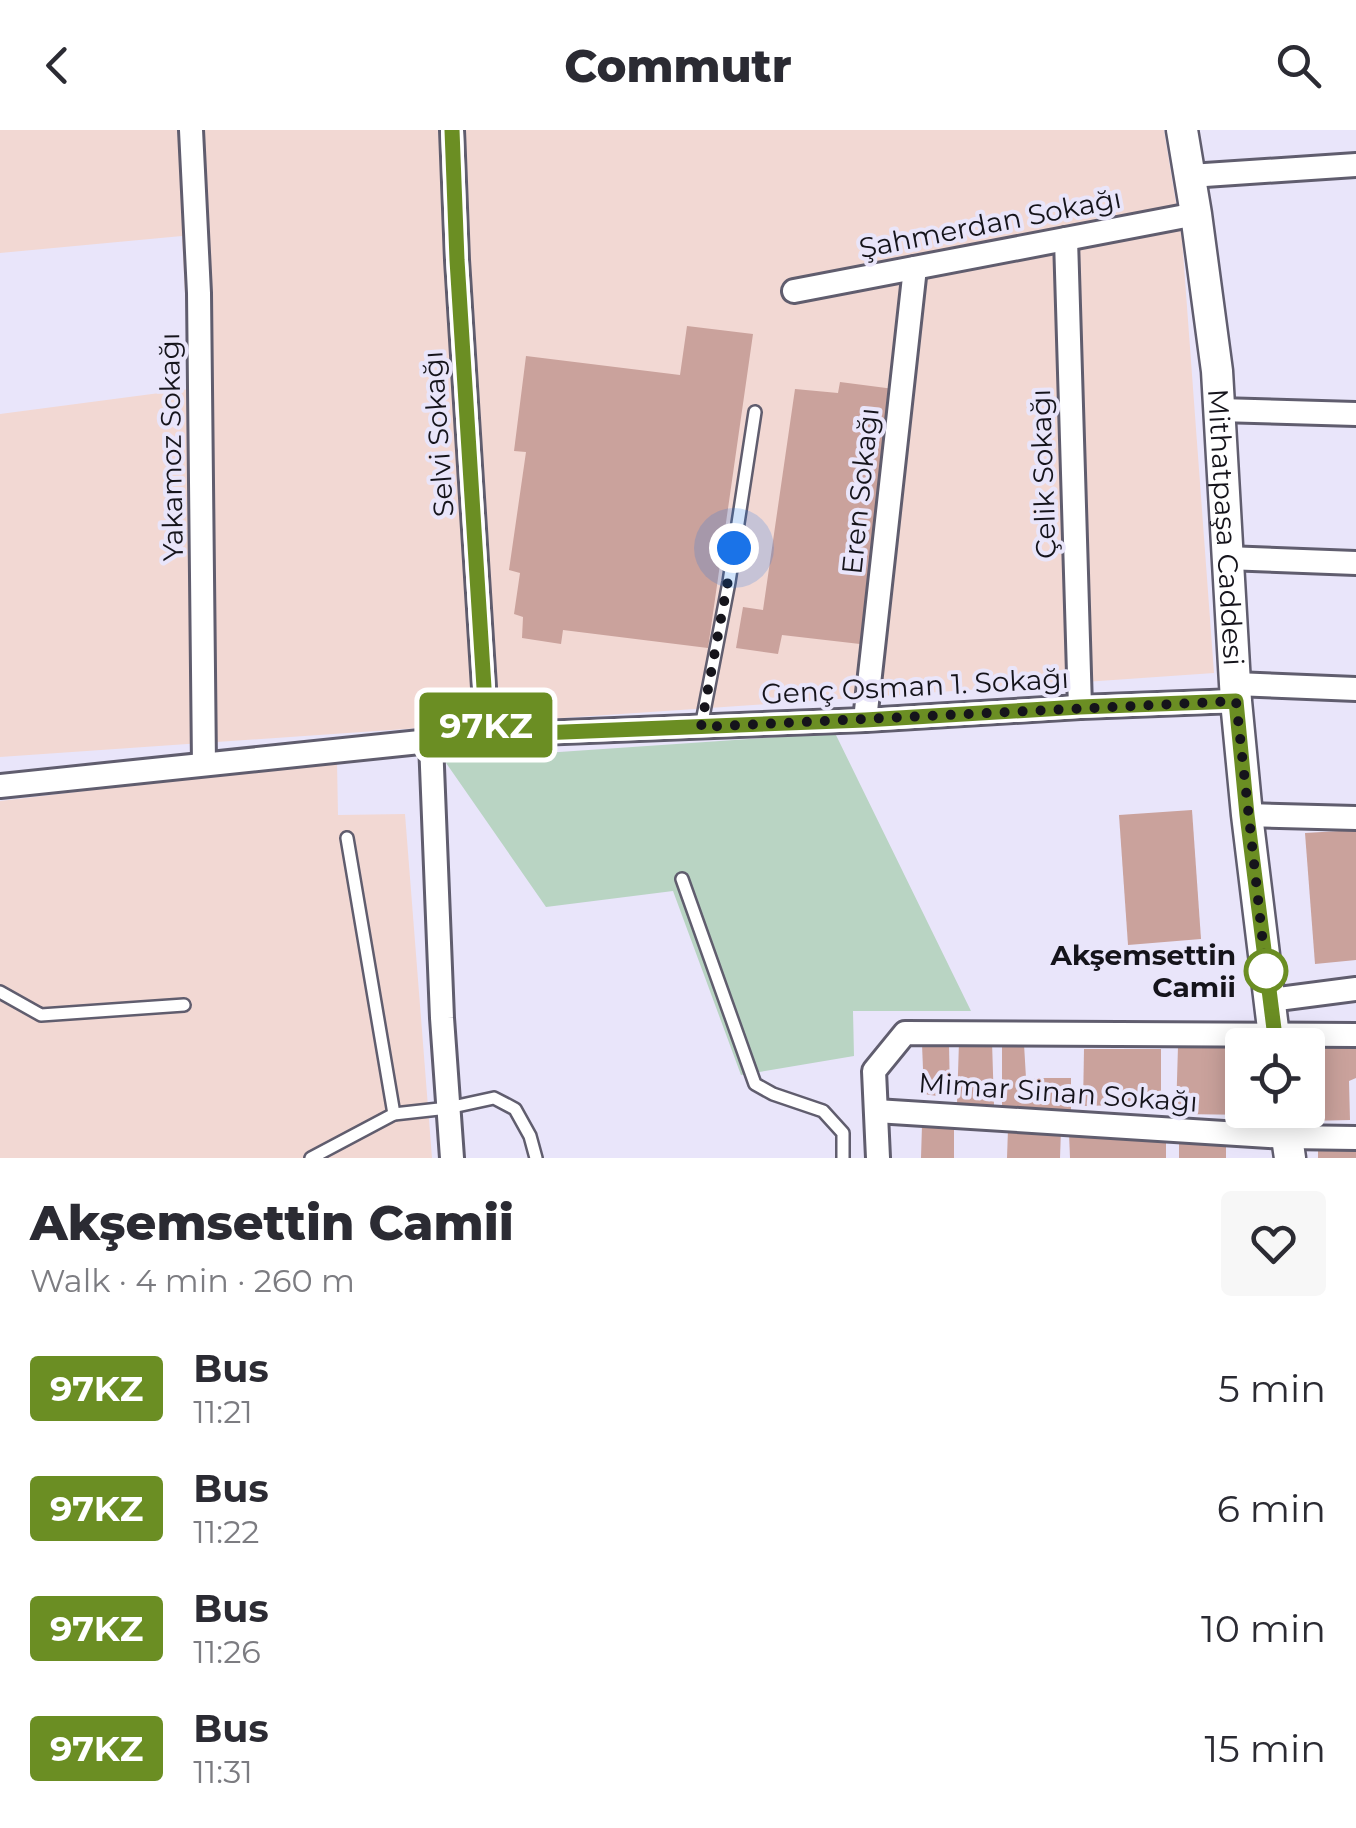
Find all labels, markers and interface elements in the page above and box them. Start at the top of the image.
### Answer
icon: back [30,38,85,93]
text: Commutr [564,38,792,93]
icon: search [1271,38,1326,93]
street label: Şahmerdan Sokağı [856,181,1124,265]
street label: Yakamoz Sokağı [152,332,190,562]
street label: Selvi Sokağı [415,350,461,518]
street label: Mithatpaşa Caddesi [1201,388,1251,667]
street label: Çelik Sokağı [1023,389,1063,559]
street label: Eren Sokağı [834,406,886,576]
your location [709,523,759,573]
street label: Genç Osman 1. Sokağı [760,661,1070,711]
line badge: 97KZ [416,692,556,758]
text: 97KZ [439,704,533,747]
place label: Akşemsettin Camii [1049,938,1236,1004]
marker: Akşemsettin Camii [1245,950,1287,992]
map controls [1225,1028,1325,1128]
button: locate [1225,1028,1325,1128]
street label: Mimar Sinan Sokağı [917,1065,1199,1119]
button: heart [1221,1191,1326,1296]
text: Akşemsettin Camii [30,1194,514,1252]
text: Walk · 4 min · 260 m [30,1261,355,1300]
text: Bus [193,1345,269,1392]
text: 5 min [1218,1365,1326,1412]
text: 97KZ [50,1367,143,1410]
text: 11:21 [193,1392,253,1431]
text: Bus [193,1465,269,1512]
text: 6 min [1217,1485,1326,1532]
text: 97KZ [50,1487,143,1530]
text: 11:22 [193,1512,260,1551]
text: Bus [193,1585,269,1632]
text: 10 min [1201,1605,1326,1652]
text: 97KZ [50,1607,143,1650]
text: 11:26 [193,1632,261,1671]
text: Bus [193,1705,269,1752]
text: 15 min [1205,1725,1326,1772]
text: 97KZ [50,1727,143,1770]
text: 11:31 [193,1752,253,1791]

